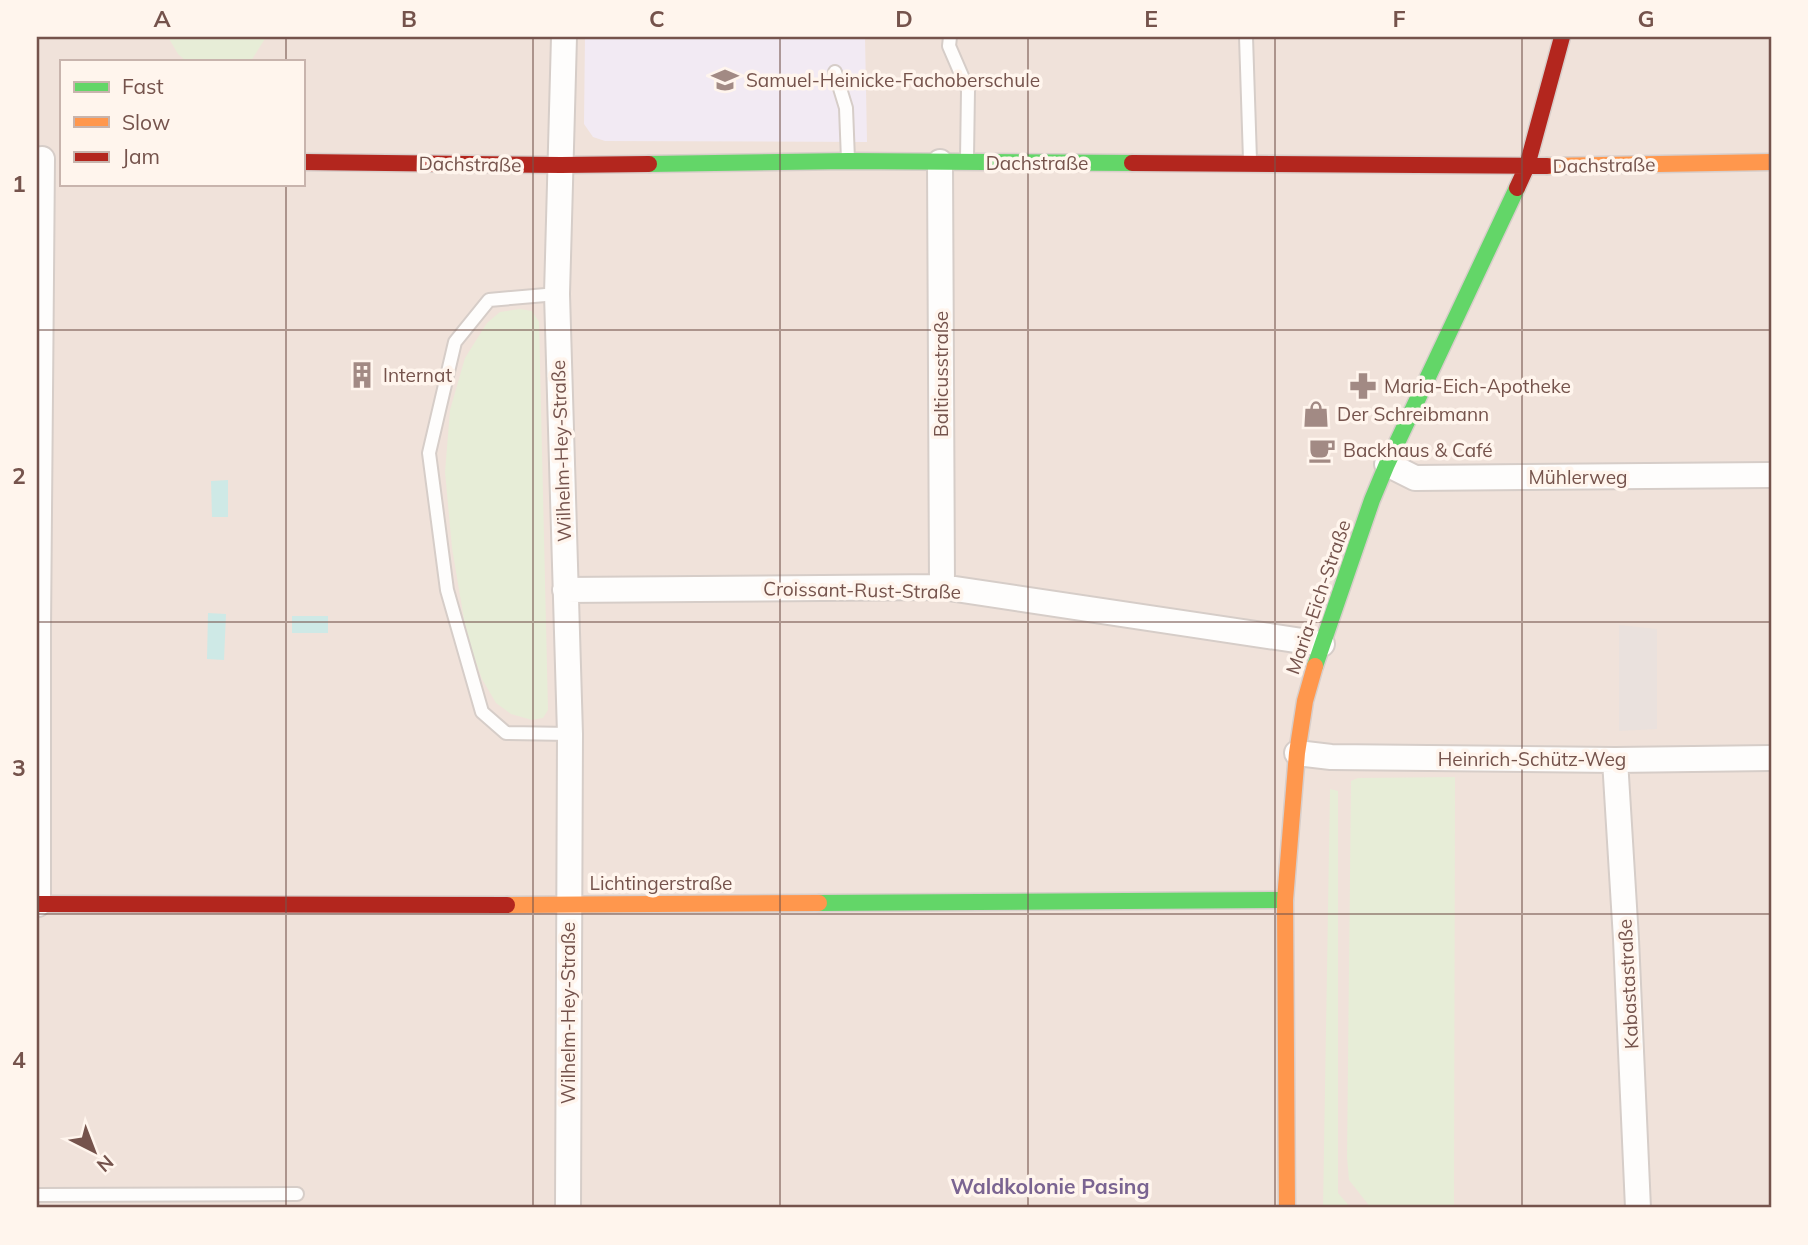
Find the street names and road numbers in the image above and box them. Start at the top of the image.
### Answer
street label: Dachstraße [418,151,522,177]
street label: Dachstraße [986,151,1088,175]
street label: Dachstraße [1552,152,1656,178]
street label: Balticusstraße [929,311,953,437]
street label: Wilhelm-Hey-Straße [546,360,576,542]
street label: Mühlerweg [1529,465,1627,489]
street label: Maria-Eich-Straße [1280,517,1356,677]
street label: Croissant-Rust-Straße [763,576,961,604]
street label: Heinrich-Schütz-Weg [1438,747,1626,771]
street label: Lichtingerstraße [590,871,732,895]
street label: Kabastastraße [1613,918,1643,1050]
street label: Wilhelm-Hey-Straße [556,922,580,1104]

